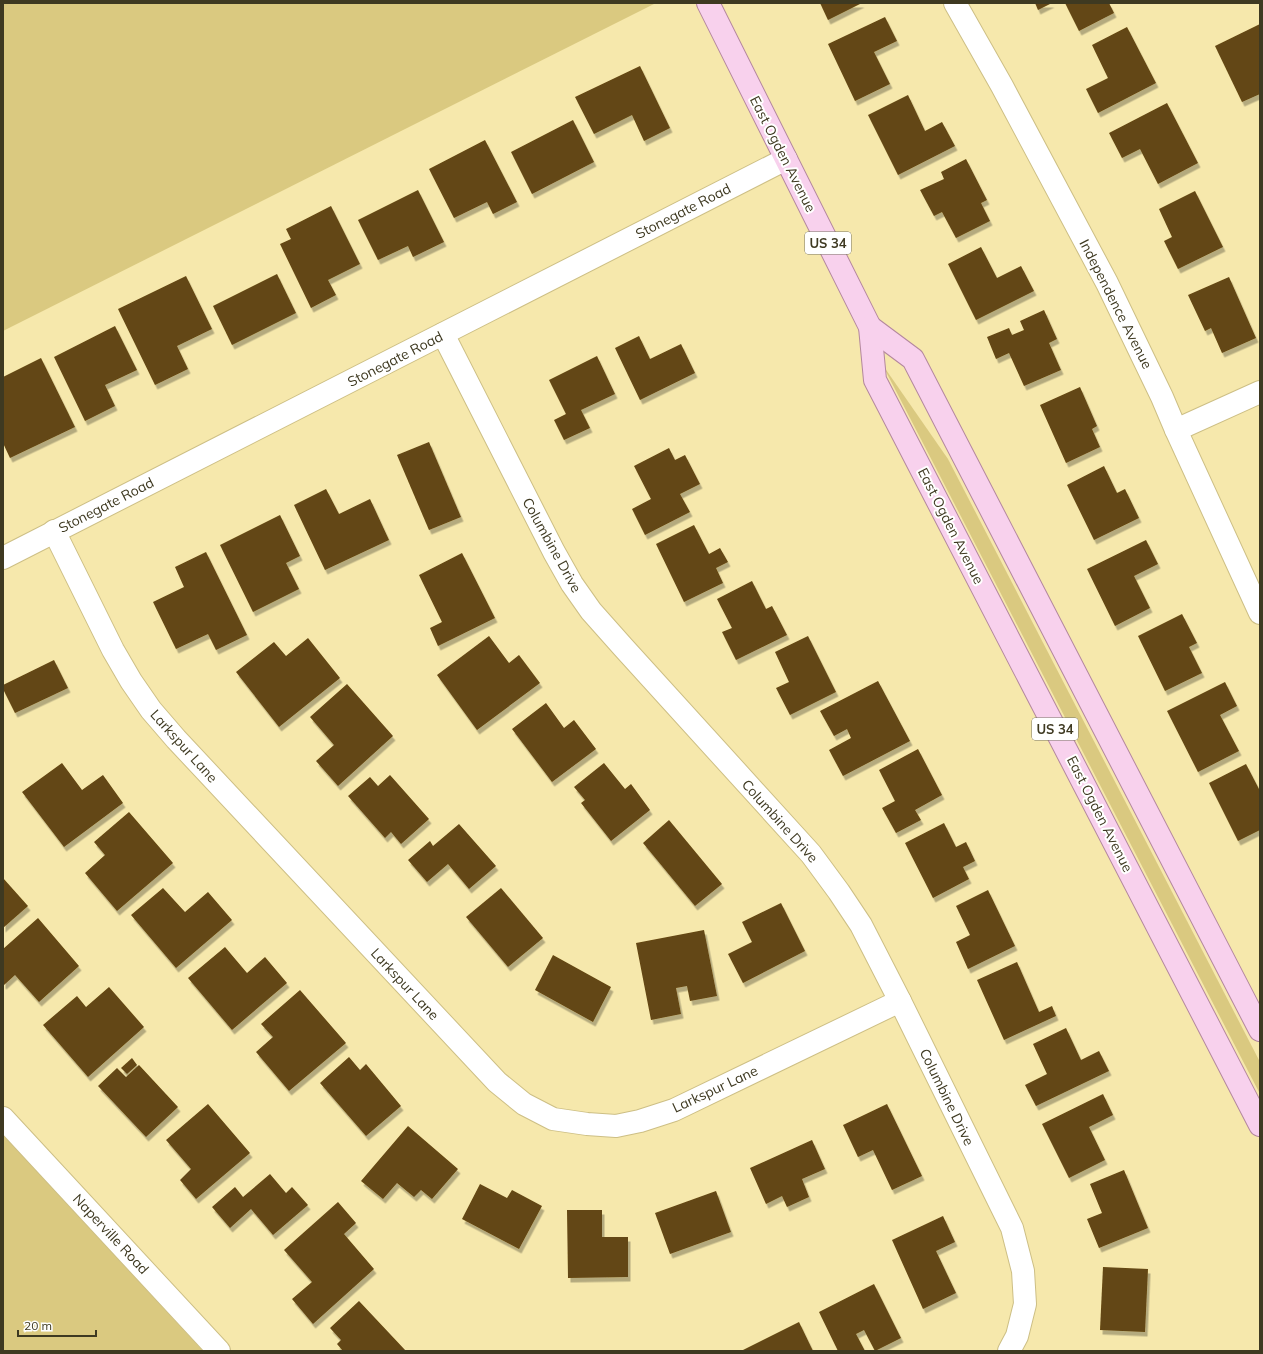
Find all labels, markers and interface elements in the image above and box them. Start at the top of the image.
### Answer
street label: East Ogden Avenue [746,93,820,215]
street label: Stonegate Road [632,179,734,243]
road number: US 34 [805,232,851,254]
street label: Independence Avenue [1075,236,1157,372]
street label: Stonegate Road [344,327,446,391]
street label: East Ogden Avenue [914,465,988,587]
street label: Stonegate Road [55,473,157,537]
street label: Columbine Drive [518,494,586,596]
street label: Larkspur Lane [146,706,222,786]
road number: US 34 [1032,718,1078,740]
street label: East Ogden Avenue [1063,753,1137,875]
street label: Columbine Drive [738,776,822,866]
street label: Larkspur Lane [367,944,443,1024]
street label: Columbine Drive [916,1046,978,1148]
street label: Larkspur Lane [669,1061,761,1117]
street label: Naperville Road [69,1190,153,1278]
scale bar [18,1312,96,1338]
text: 20 m [24,1318,52,1333]

